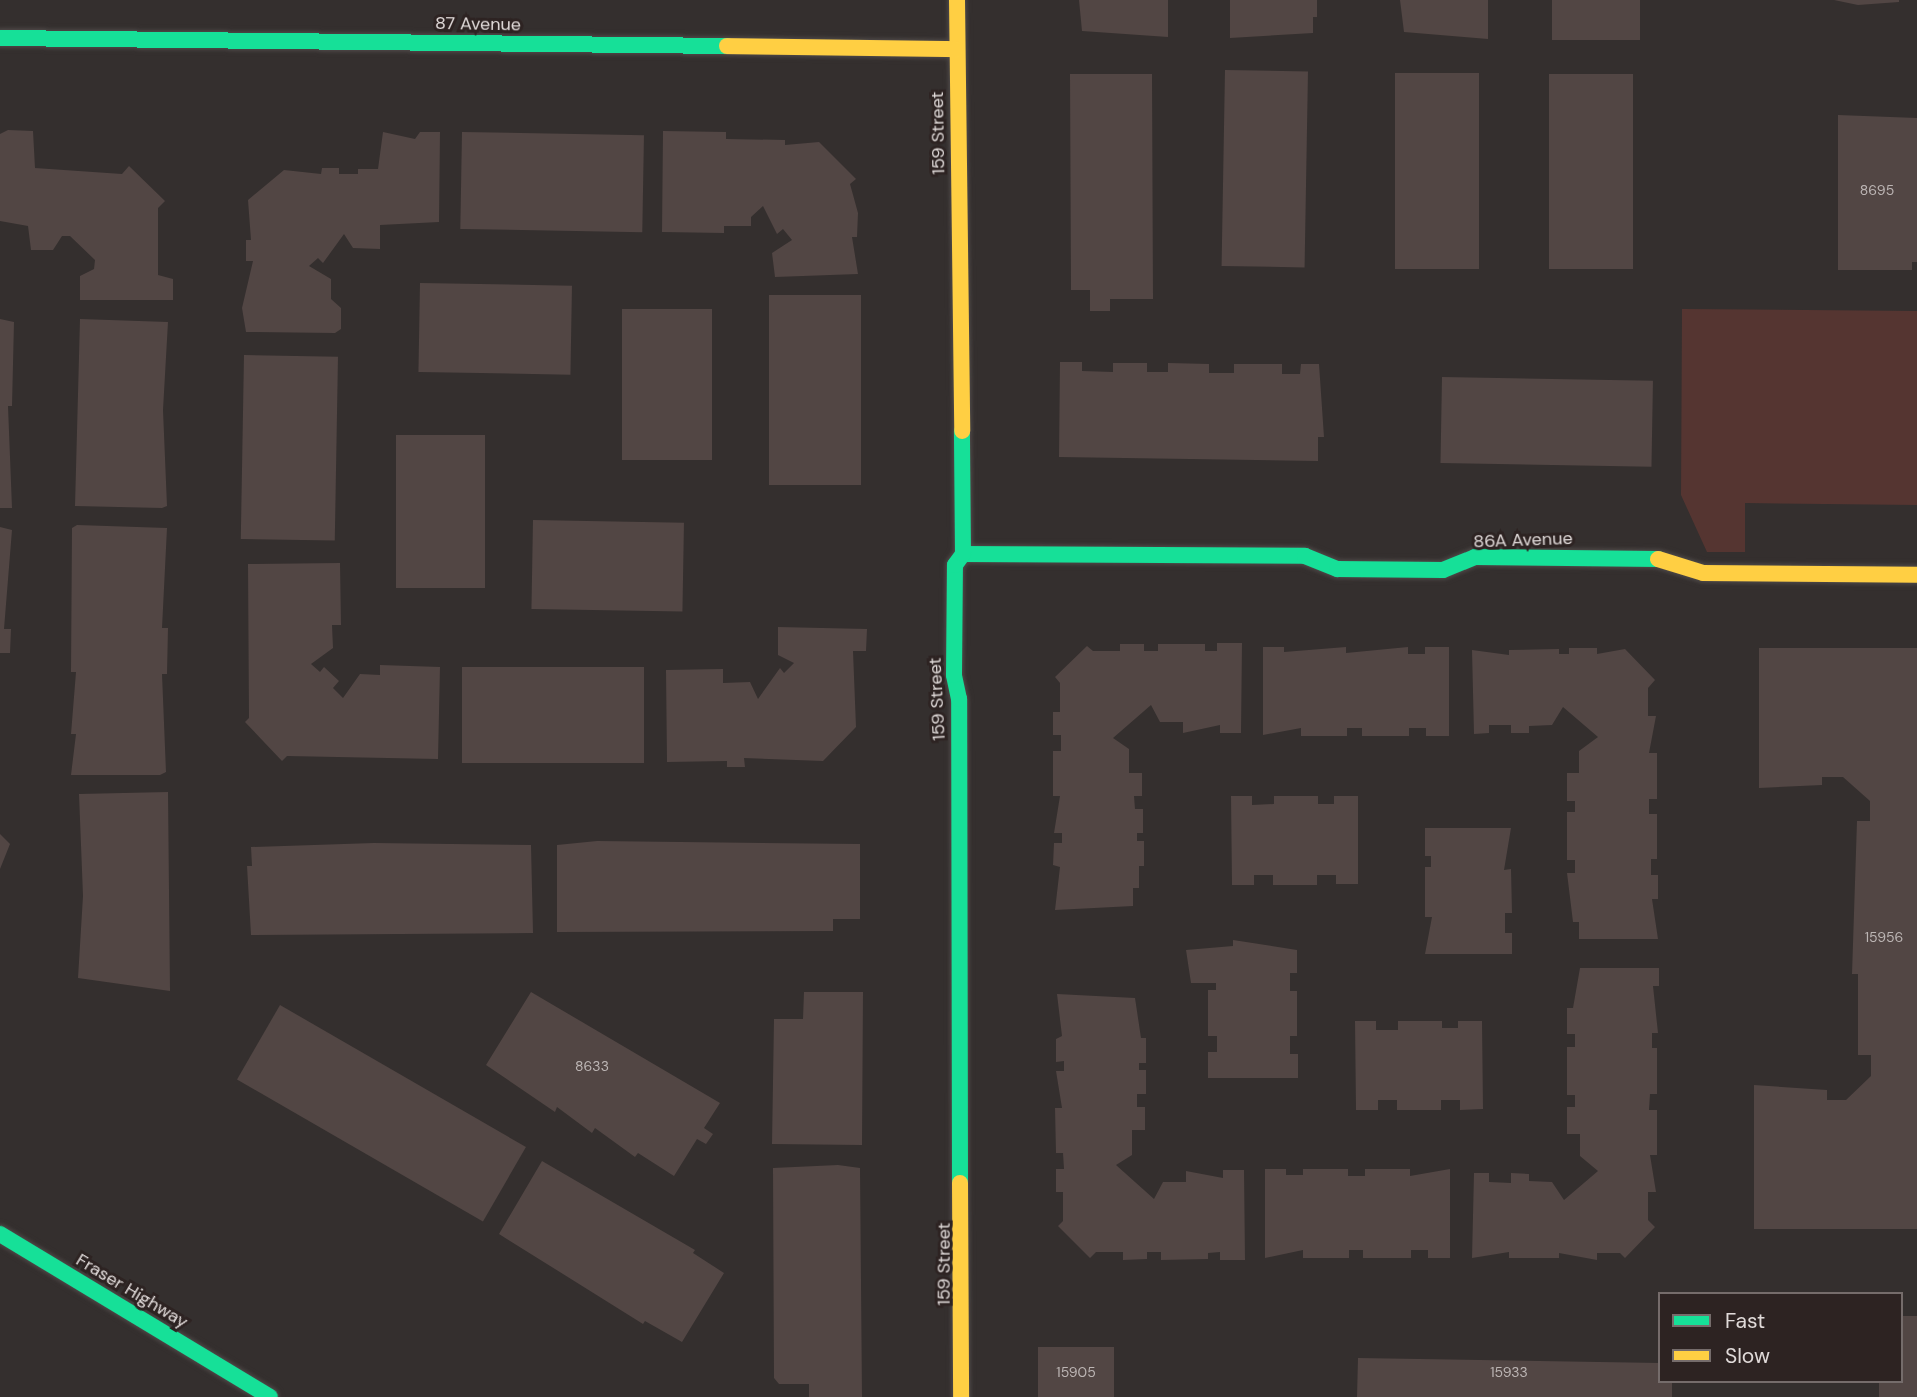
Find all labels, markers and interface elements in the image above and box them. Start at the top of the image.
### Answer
street label: 87 Avenue [435,12,521,36]
street label: 159 Street [926,91,950,175]
house number: 8695 [1860,182,1894,198]
street label: 86A Avenue [1473,527,1573,553]
street label: 159 Street [924,657,950,741]
house number: 15956 [1865,929,1903,945]
house number: 8633 [575,1058,609,1074]
street label: 159 Street [933,1222,955,1306]
street label: Fraser Highway [72,1249,192,1333]
legend [1658,1292,1903,1383]
text: Fast [1725,1307,1765,1335]
text: Slow [1725,1342,1770,1370]
house number: 15905 [1056,1364,1096,1380]
house number: 15933 [1490,1364,1528,1380]

